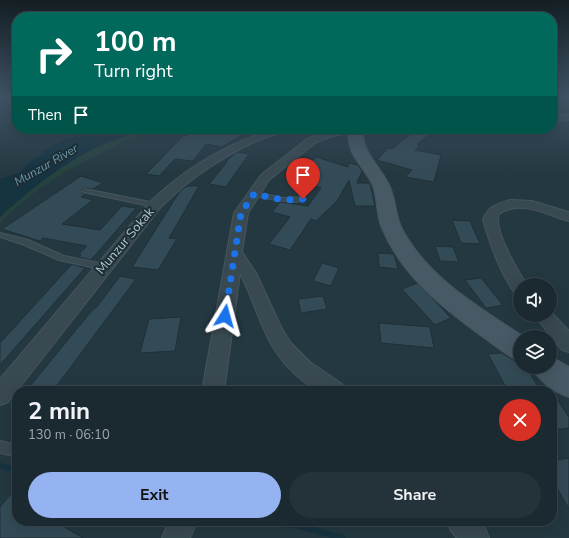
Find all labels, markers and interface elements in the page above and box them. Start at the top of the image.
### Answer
text: 100 m [94,23,177,61]
icon: right [28,28,80,80]
text: Turn right [94,59,173,83]
icon: arrive [70,104,92,126]
text: Then [28,105,62,125]
water label: Munzur River [11,140,81,190]
pin [286,158,320,199]
icon: arrive [292,164,314,186]
street label: Munzur Sokak [92,203,159,278]
map controls [513,278,557,374]
button: sound [513,278,557,322]
position arrow [204,295,246,337]
button: layers [513,330,557,374]
text: 2 min [28,395,90,427]
button: close [499,399,541,441]
text: 130 m · 06:10 [28,426,110,444]
button: Exit [28,472,281,518]
button: Share [289,472,541,518]

